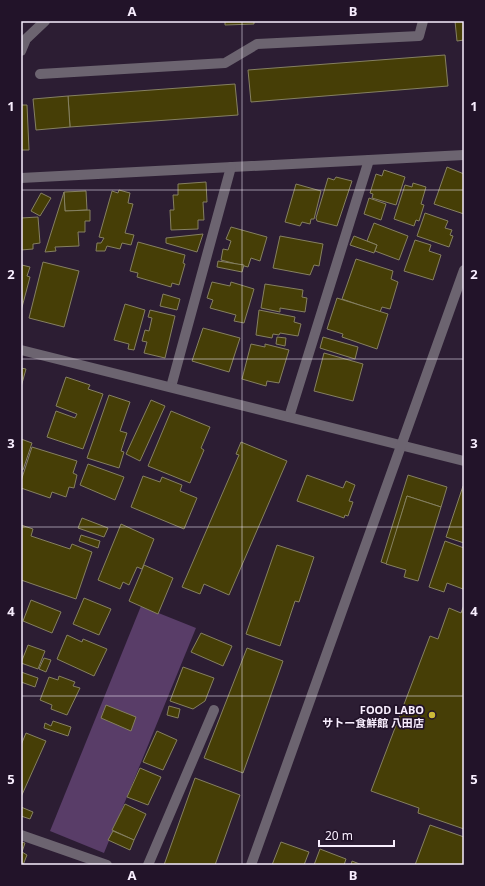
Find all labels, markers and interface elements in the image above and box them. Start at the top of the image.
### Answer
text: A [128,2,137,20]
text: B [349,2,357,20]
text: 1 [7,97,15,115]
text: 1 [470,97,478,115]
text: 2 [7,265,15,283]
text: 2 [470,265,478,283]
text: 3 [7,434,15,452]
text: 3 [470,434,478,452]
text: 4 [7,602,15,620]
text: 4 [470,602,478,620]
place label: FOOD LABO サトー食鮮館 八田店 [322,702,424,730]
marker: FOOD LABO サトー食鮮館 八田店 [427,710,437,720]
text: 5 [7,770,15,788]
text: 5 [470,770,478,788]
scale bar [319,822,394,848]
text: 20 m [325,827,353,844]
text: A [128,866,137,884]
text: B [349,866,357,884]

